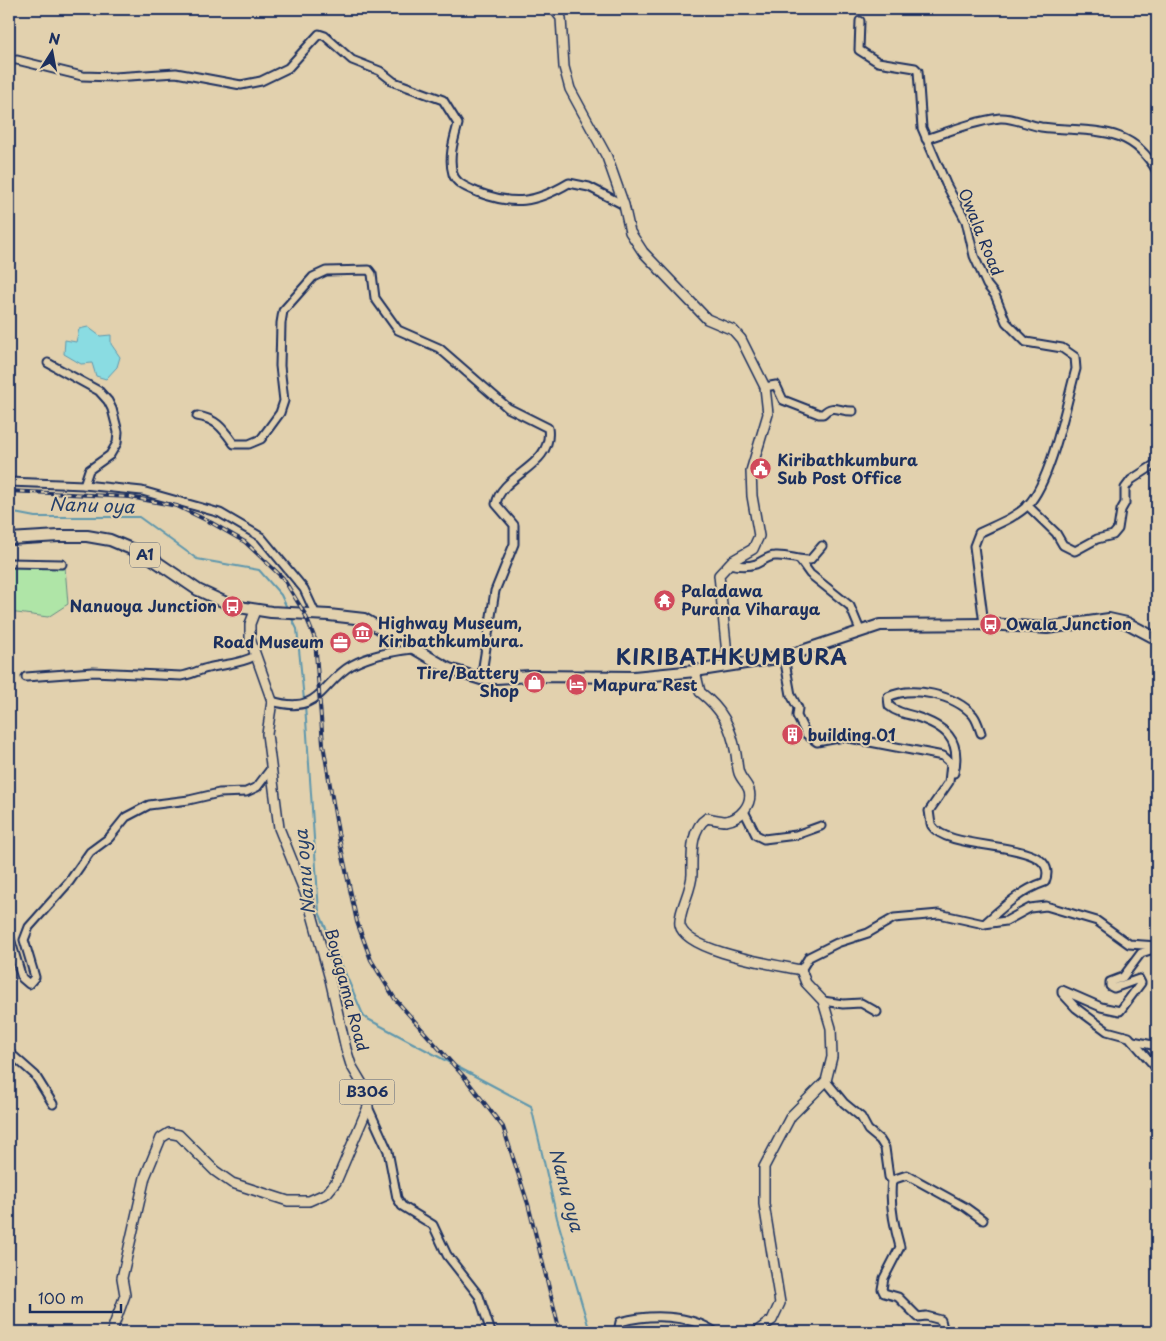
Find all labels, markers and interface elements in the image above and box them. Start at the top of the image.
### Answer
text: N [47,27,62,50]
north arrow [28,28,78,78]
street label: Owala Road [953,184,1010,279]
place label: Kiribathkumbura Sub Post Office [777,447,918,489]
public building icon: Kiribathkumbura Sub Post Office [749,457,773,481]
water label: Nanu oya [49,490,136,520]
road number: A1 [130,542,160,568]
place label: Paladawa Purana Viharaya [681,578,821,620]
temple icon: Paladawa Purana Viharaya [653,588,677,612]
place label: Nanuoya Junction [70,593,217,617]
bus stop icon: Nanuoya Junction [221,594,245,618]
place label: Highway Museum, Kiribathkumbura. [378,610,524,652]
place label: Owala Junction [1006,611,1132,635]
bus stop icon: Owala Junction [978,612,1002,636]
museum icon: Highway Museum, Kiribathkumbura. [350,620,374,644]
place label: Road Museum [213,629,324,653]
office icon: Road Museum [328,630,352,654]
district label: KIRIBATHKUMBURA [616,640,848,672]
place label: Tire/Battery Shop [416,660,519,702]
shop icon: Tire/Battery Shop [523,670,547,694]
place label: Mapura Rest [593,672,698,696]
hotel icon: Mapura Rest [565,673,589,697]
place label: building 01 [808,722,896,746]
building icon: building 01 [780,723,804,747]
water label: Nanu oya [286,828,321,916]
street label: Boyagama Road [320,926,376,1054]
road number: B306 [340,1080,394,1104]
water label: Nanu oya [543,1145,592,1235]
scale bar [30,1281,121,1313]
text: 100 m [38,1286,84,1309]

